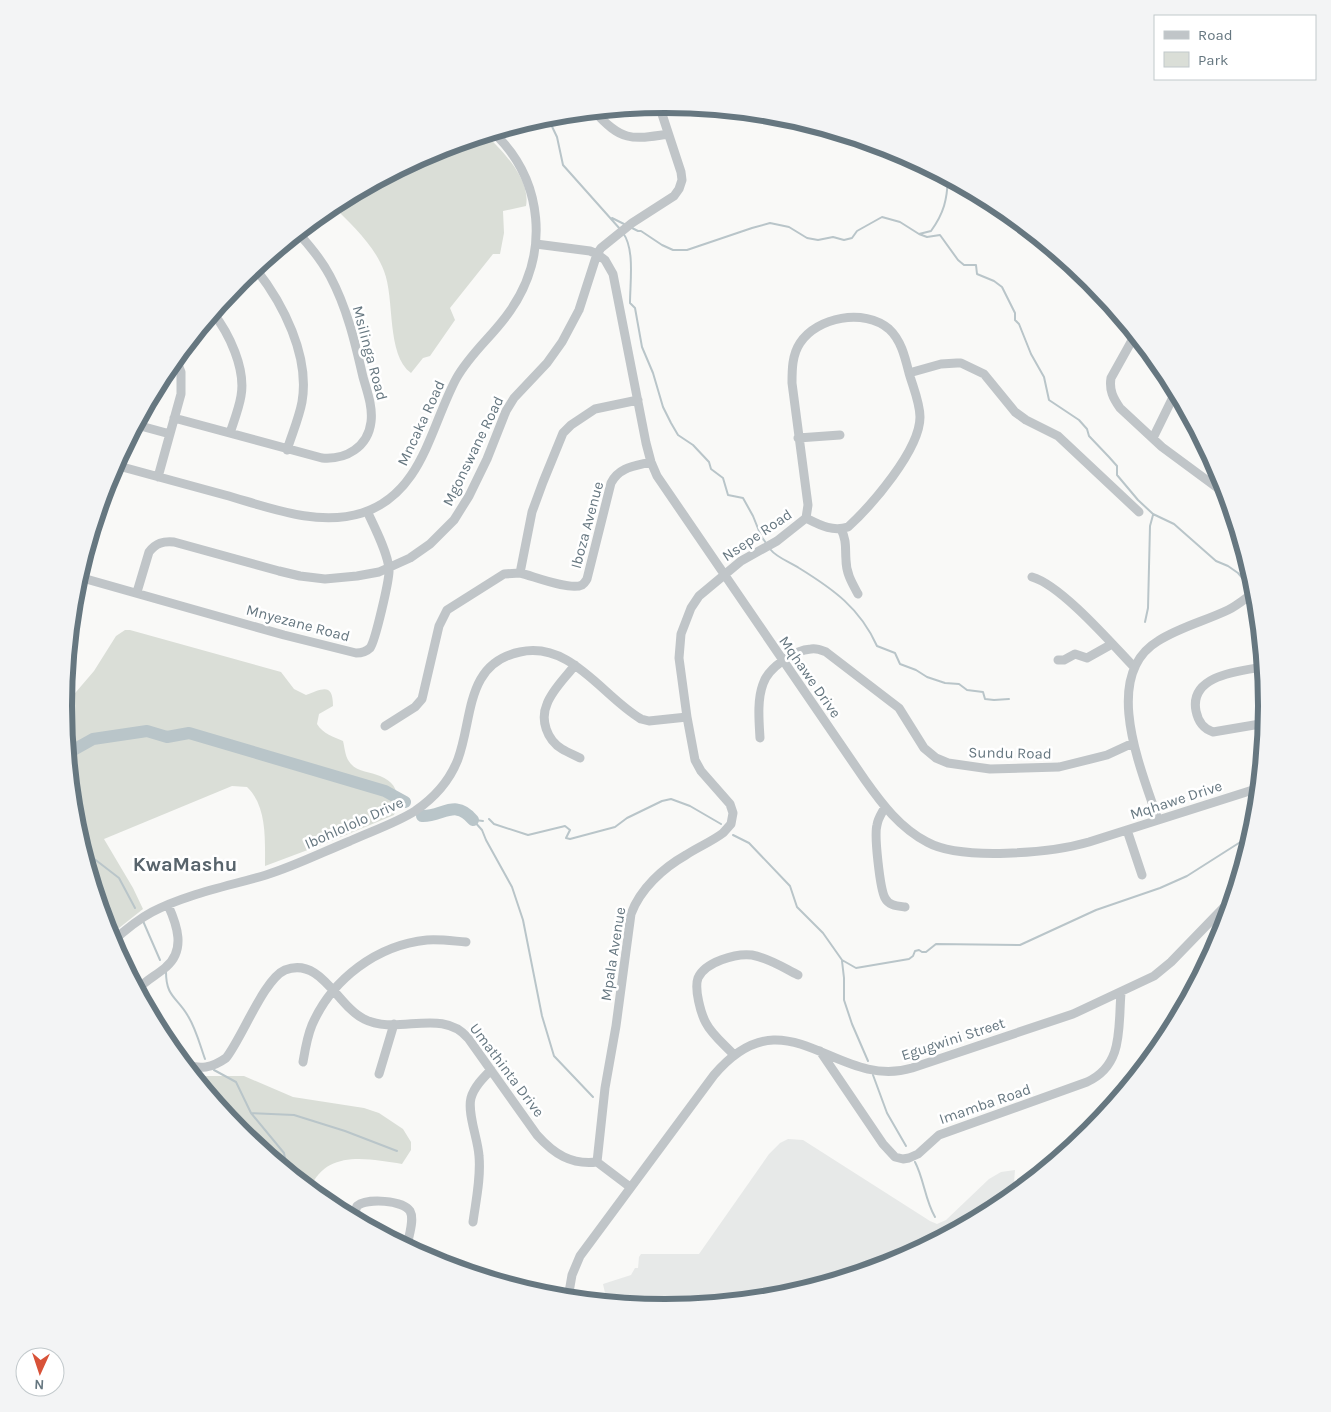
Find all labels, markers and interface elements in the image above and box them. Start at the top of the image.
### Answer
legend [1154,15,1316,80]
text: Road [1198,26,1233,44]
text: Park [1198,51,1228,69]
street label: Msilinga Road [349,304,391,402]
street label: Mncaka Road [393,377,449,469]
street label: Mgonswane Road [439,393,507,509]
street label: Iboza Avenue [567,479,607,571]
street label: Nsepe Road [719,505,795,565]
street label: Mnyezane Road [244,601,352,645]
street label: Mqhawe Drive [775,633,845,721]
street label: Sundu Road [968,743,1052,763]
street label: Mqhawe Drive [1128,777,1224,823]
street label: Ibohlololo Drive [302,793,406,853]
district label: KwaMashu [133,853,237,876]
street label: Mpala Avenue [597,906,629,1002]
street label: Egugwini Street [899,1014,1008,1064]
street label: Umathinta Drive [466,1020,548,1120]
street label: Imamba Road [937,1080,1033,1128]
north arrow [15,1347,65,1397]
text: N [34,1376,45,1393]

